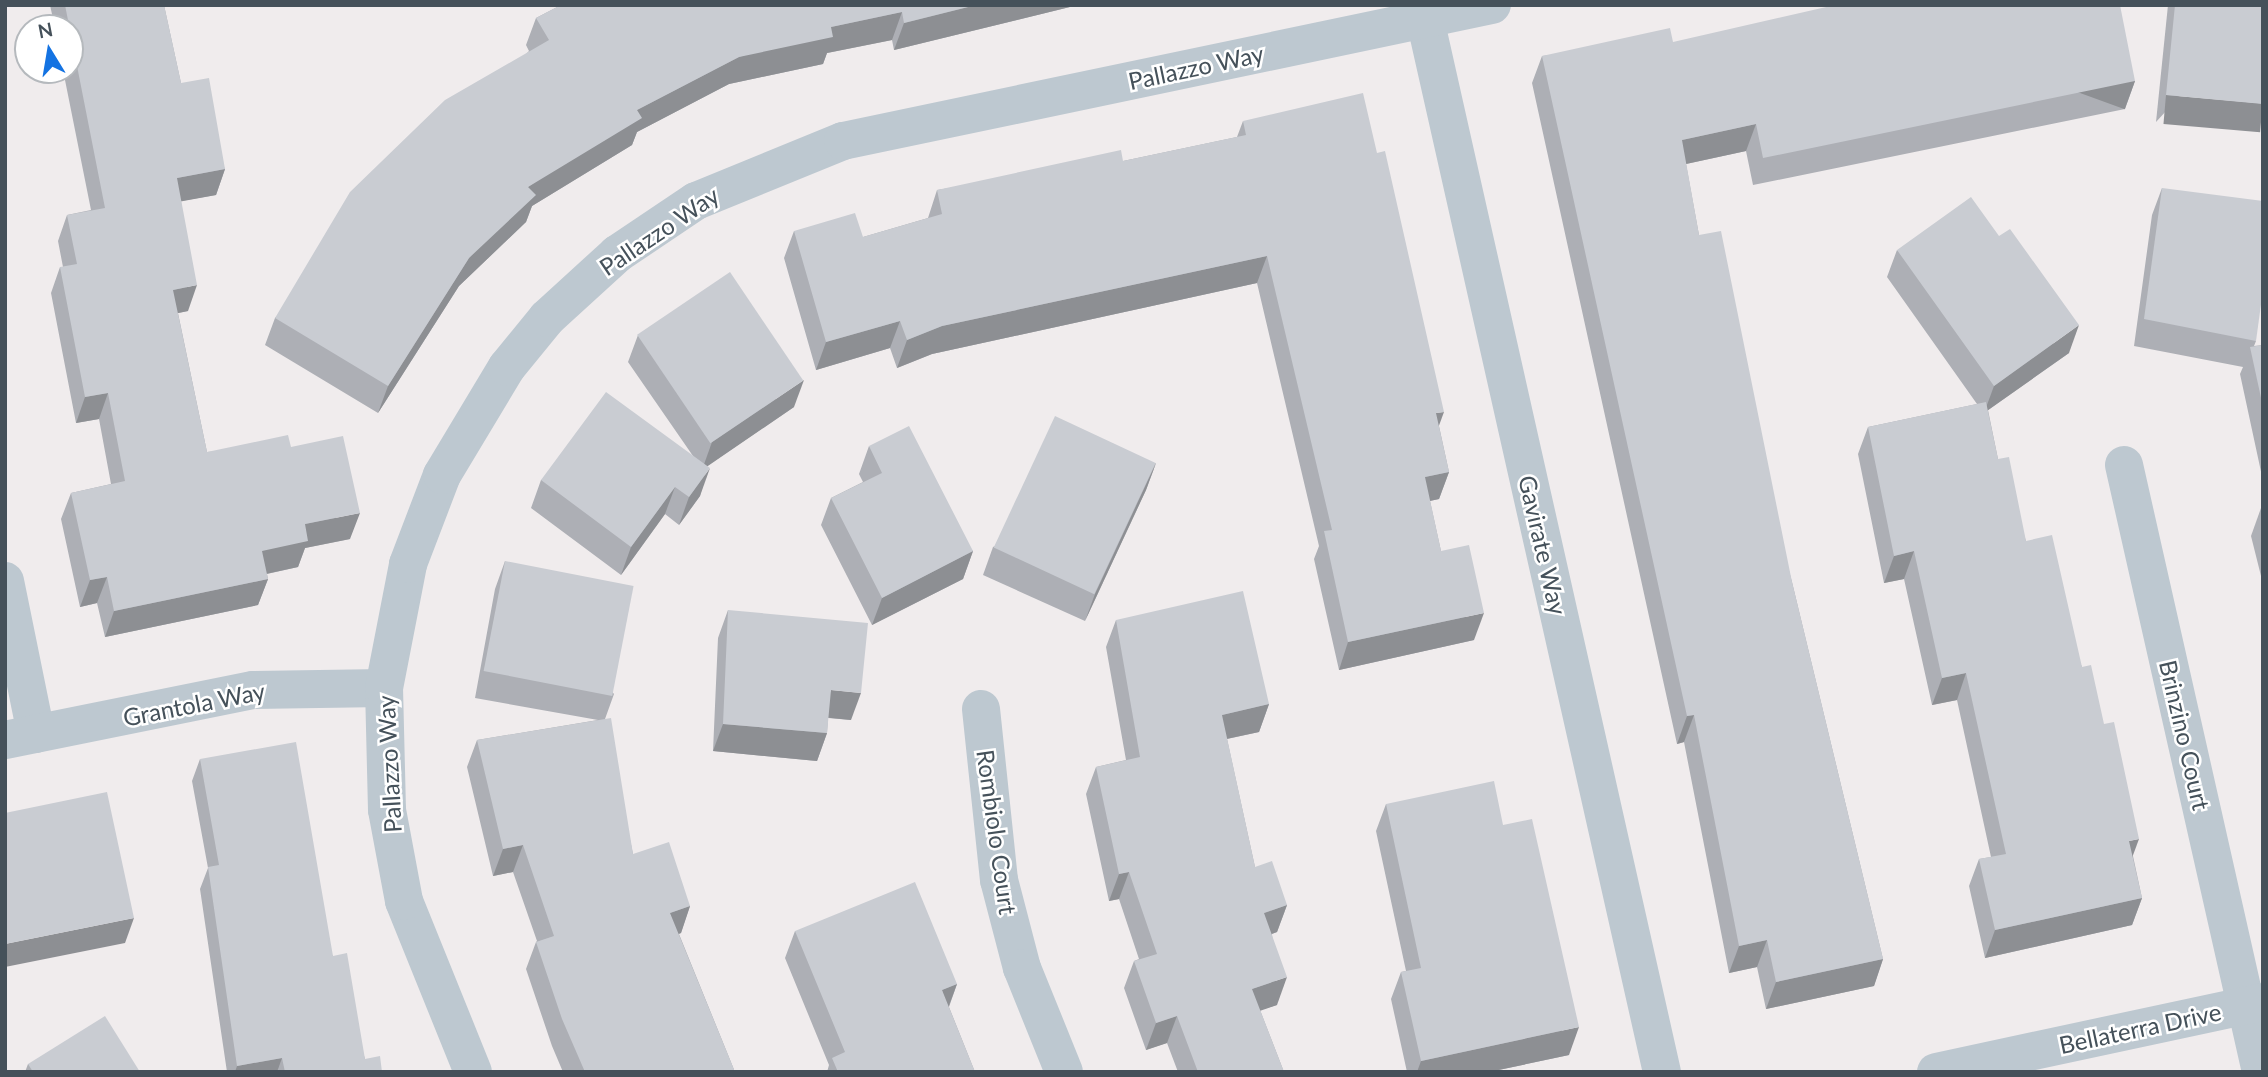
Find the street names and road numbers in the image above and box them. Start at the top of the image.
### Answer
street label: Pallazzo Way [1126,39,1266,95]
street label: Pallazzo Way [594,180,724,282]
street label: Gavirate Way [1513,472,1573,618]
street label: Brinzino Court [2154,657,2216,813]
street label: Grantola Way [120,676,268,732]
street label: Pallazzo Way [371,694,407,834]
street label: Rombiolo Court [971,748,1023,916]
street label: Bellaterra Drive [2056,997,2224,1059]

